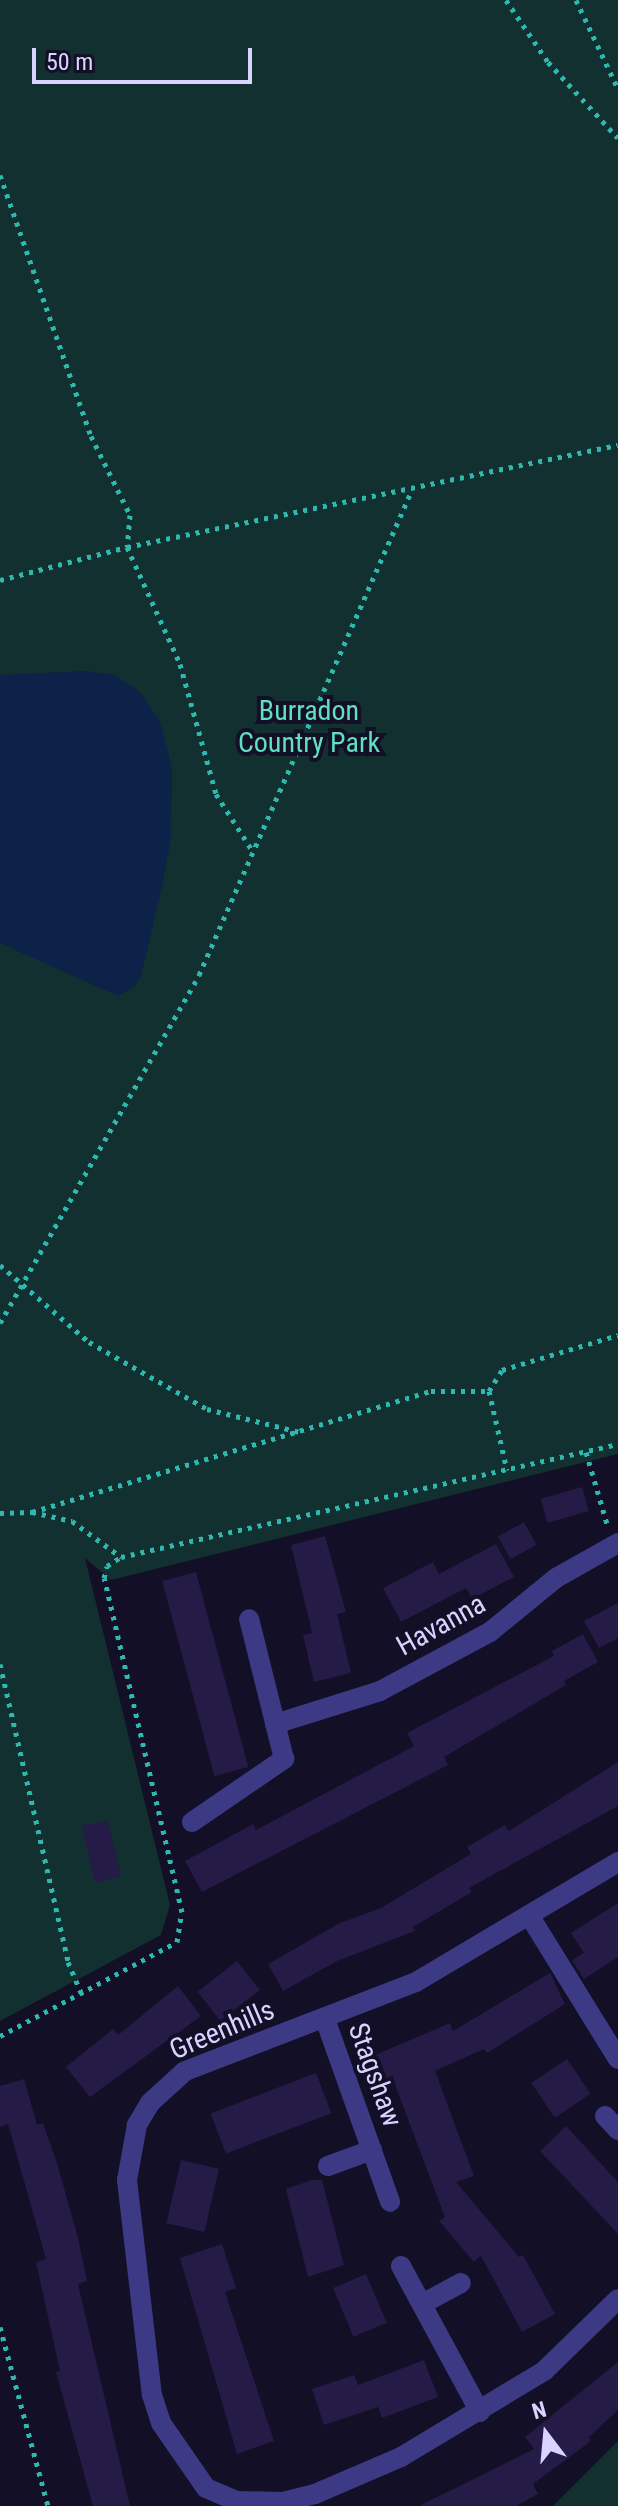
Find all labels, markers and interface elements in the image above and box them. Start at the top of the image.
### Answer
scale bar [36,32,256,82]
text: 50 m [46,48,93,76]
park label: Burradon Country Park [238,694,380,760]
street label: Havanna [391,1587,491,1663]
street label: Greenhills [165,1993,279,2067]
street label: Stagshaw [341,2019,409,2131]
north arrow [506,2394,586,2474]
text: N [529,2397,549,2424]

